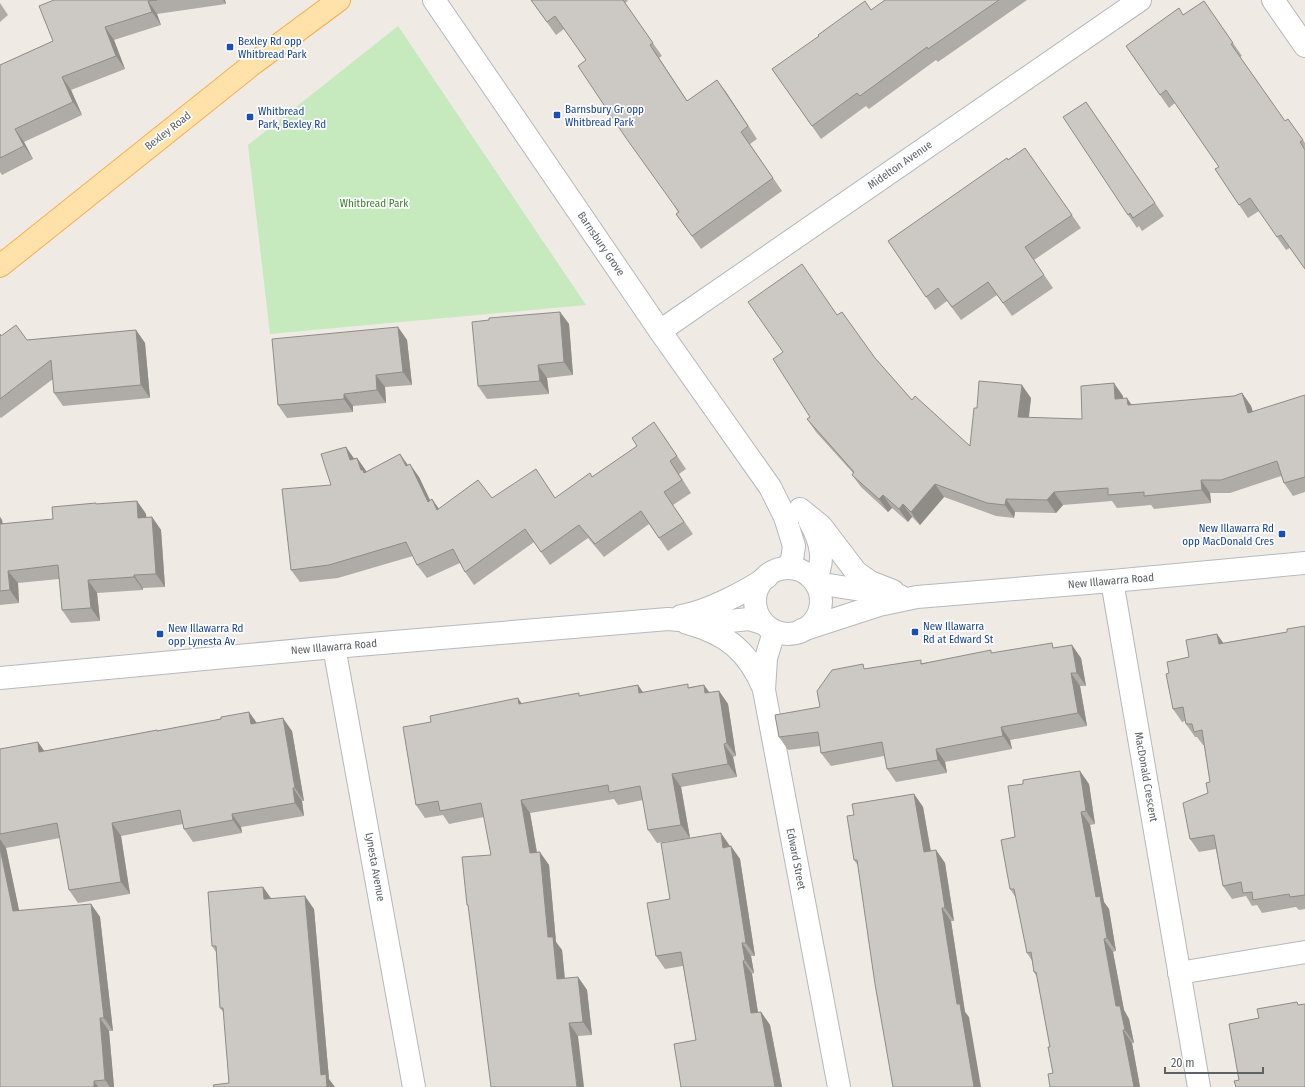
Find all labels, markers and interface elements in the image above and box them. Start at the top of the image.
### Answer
place label: Bexley Rd opp Whitbread Park [238,35,307,61]
marker: Bexley Rd opp Whitbread Park [225,42,235,52]
place label: Barnsbury Gr opp Whitbread Park [565,103,644,129]
place label: Whitbread Park, Bexley Rd [258,105,326,131]
street label: Bexley Road [142,109,194,153]
marker: Barnsbury Gr opp Whitbread Park [552,110,562,120]
marker: Whitbread Park, Bexley Rd [245,112,255,122]
street label: Midelton Avenue [865,138,935,192]
park label: Whitbread Park [340,197,409,210]
street label: Barnsbury Grove [575,209,627,279]
place label: New Illawarra Rd opp MacDonald Cres [1182,522,1274,548]
marker: New Illawarra Rd opp MacDonald Cres [1277,529,1287,539]
street label: New Illawarra Road [1067,571,1155,591]
place label: New Illawarra Rd at Edward St [923,620,994,646]
place label: New Illawarra Rd opp Lynesta Av [168,622,243,648]
marker: New Illawarra Rd at Edward St [910,627,920,637]
marker: New Illawarra Rd opp Lynesta Av [155,629,165,639]
street label: New Illawarra Road [290,637,378,657]
street label: MacDonald Crescent [1132,731,1160,823]
street label: Edward Street [784,827,808,891]
street label: Lynesta Avenue [363,832,387,902]
scale bar [1165,1049,1263,1075]
text: 20 m [1171,1056,1195,1070]

